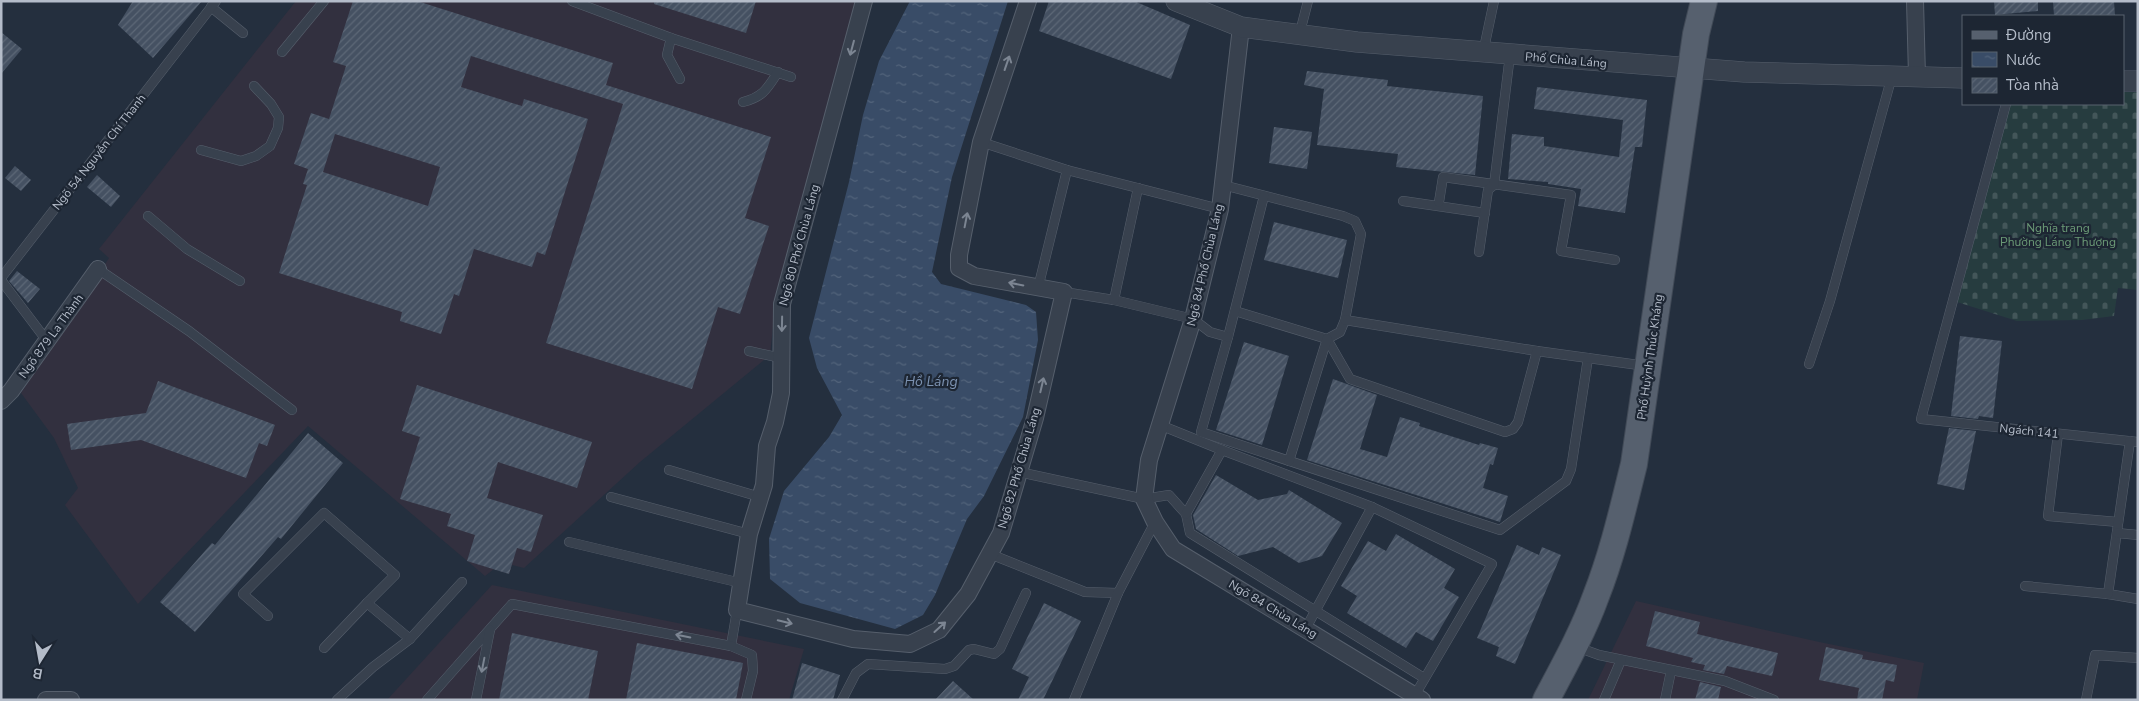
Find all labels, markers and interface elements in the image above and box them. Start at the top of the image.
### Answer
legend [1962,15,2124,105]
text: Đường [2005,25,2051,45]
one-way arrow [846,40,856,56]
street label: Phố Chùa Láng [1524,48,1608,72]
text: Nước [2006,50,2041,70]
one-way arrow [1002,55,1012,71]
text: Tòa nhà [2006,75,2059,95]
street label: Ngõ 54 Nguyễn Chí Thanh [49,91,149,213]
street label: Ngõ 80 Phố Chùa Láng [775,182,823,308]
street label: Ngõ 84 Phố Chùa Láng [1183,202,1227,328]
one-way arrow [962,212,971,228]
park label: Nghĩa trang Phường Láng Thượng [2000,220,2116,250]
one-way arrow [1009,279,1025,288]
street label: Ngõ 879 La Thành [15,291,87,381]
street label: Phố Huỳnh Thúc Kháng [1633,293,1667,421]
one-way arrow [777,316,787,332]
water label: Hồ Láng [904,372,958,391]
one-way arrow [1038,377,1047,393]
street label: Ngõ 82 Phố Chùa Láng [994,406,1044,530]
street label: Ngách 141 [1999,420,2059,442]
street label: Ngõ 84 Chùa Láng [1226,576,1320,642]
one-way arrow [776,618,792,627]
one-way arrow [933,622,946,633]
one-way arrow [675,631,691,641]
north arrow [15,636,65,686]
one-way arrow [478,656,488,672]
text: B [31,663,44,684]

